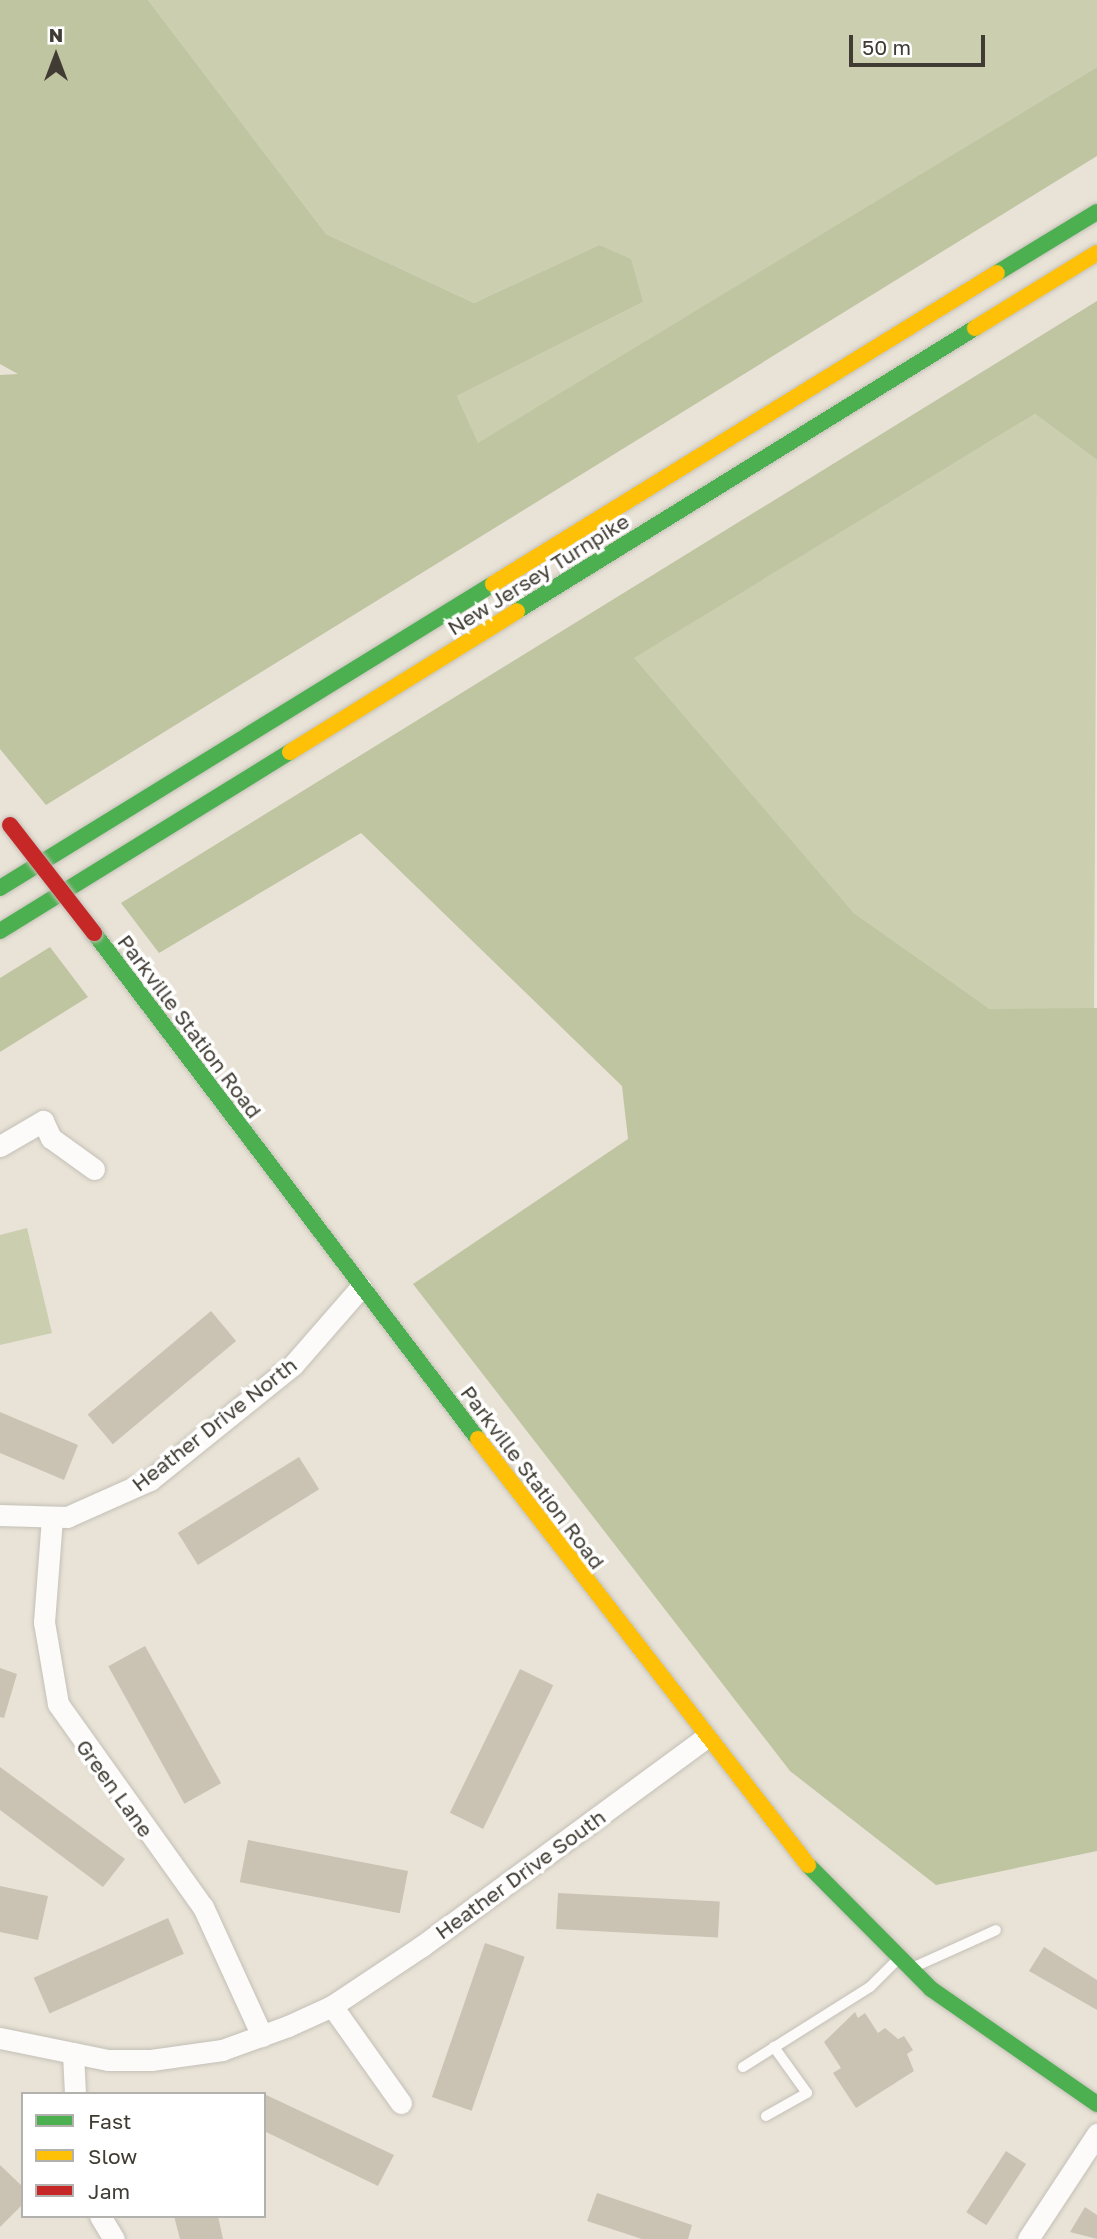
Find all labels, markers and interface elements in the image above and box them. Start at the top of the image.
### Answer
north arrow [21,21,91,91]
scale bar [852,21,988,65]
text: N [49,23,63,46]
text: 50 m [862,34,911,60]
street label: New Jersey Turnpike [443,508,633,640]
street label: Parkville Station Road [113,929,267,1123]
street label: Heather Drive North [126,1352,302,1496]
street label: Parkville Station Road [456,1380,610,1574]
street label: Green Lane [71,1734,159,1842]
street label: Heather Drive South [430,1804,610,1944]
legend [21,2092,266,2218]
text: Fast [88,2108,131,2134]
text: Slow [88,2143,137,2169]
text: Jam [88,2178,130,2204]

